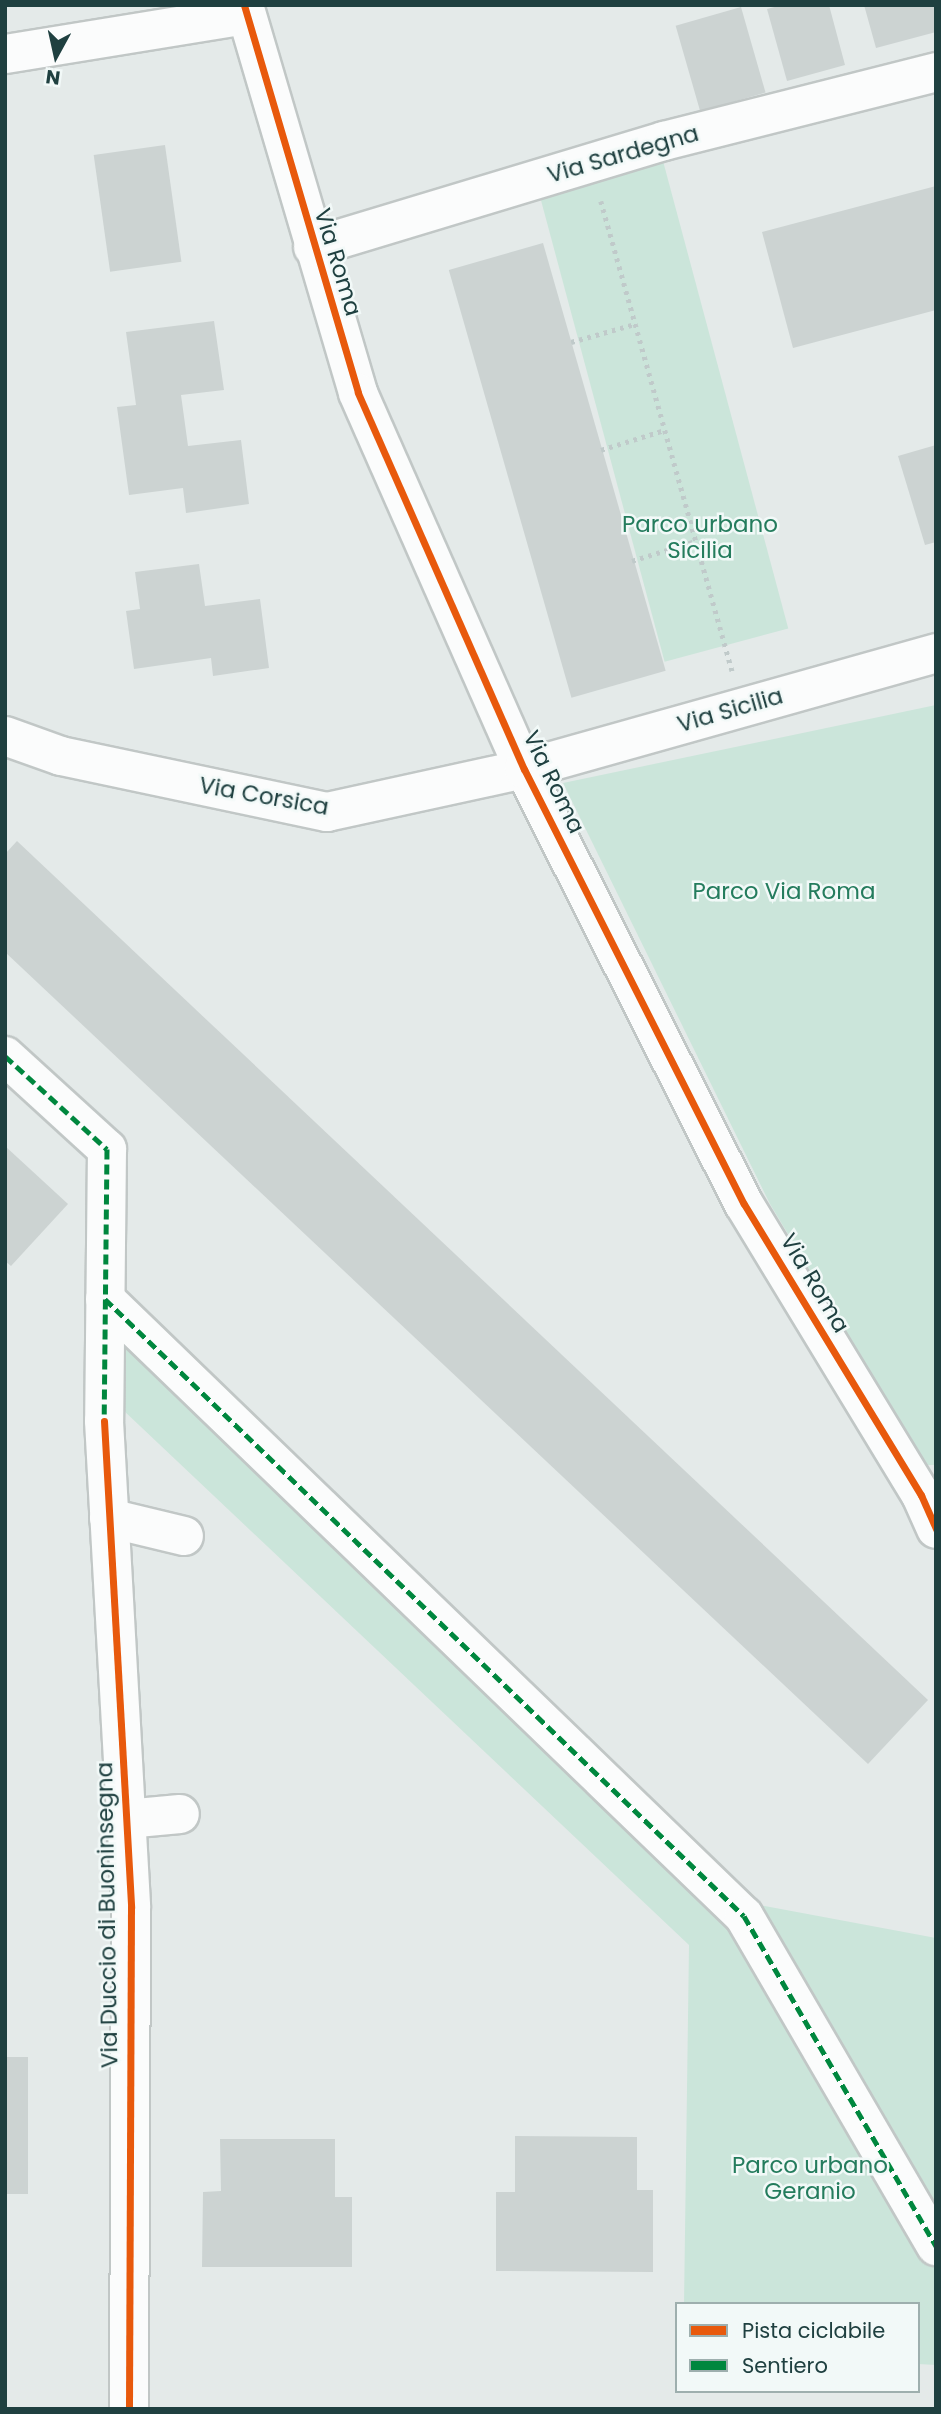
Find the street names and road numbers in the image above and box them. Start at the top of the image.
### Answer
street label: Via Sardegna [544,119,702,189]
street label: Via Roma [309,205,367,319]
street label: Via Sicilia [674,682,786,738]
street label: Via Roma [517,726,591,838]
street label: Via Corsica [197,771,331,821]
street label: Via Roma [775,1228,855,1338]
street label: Via Duccio di Buoninsegna [91,1762,123,2068]

